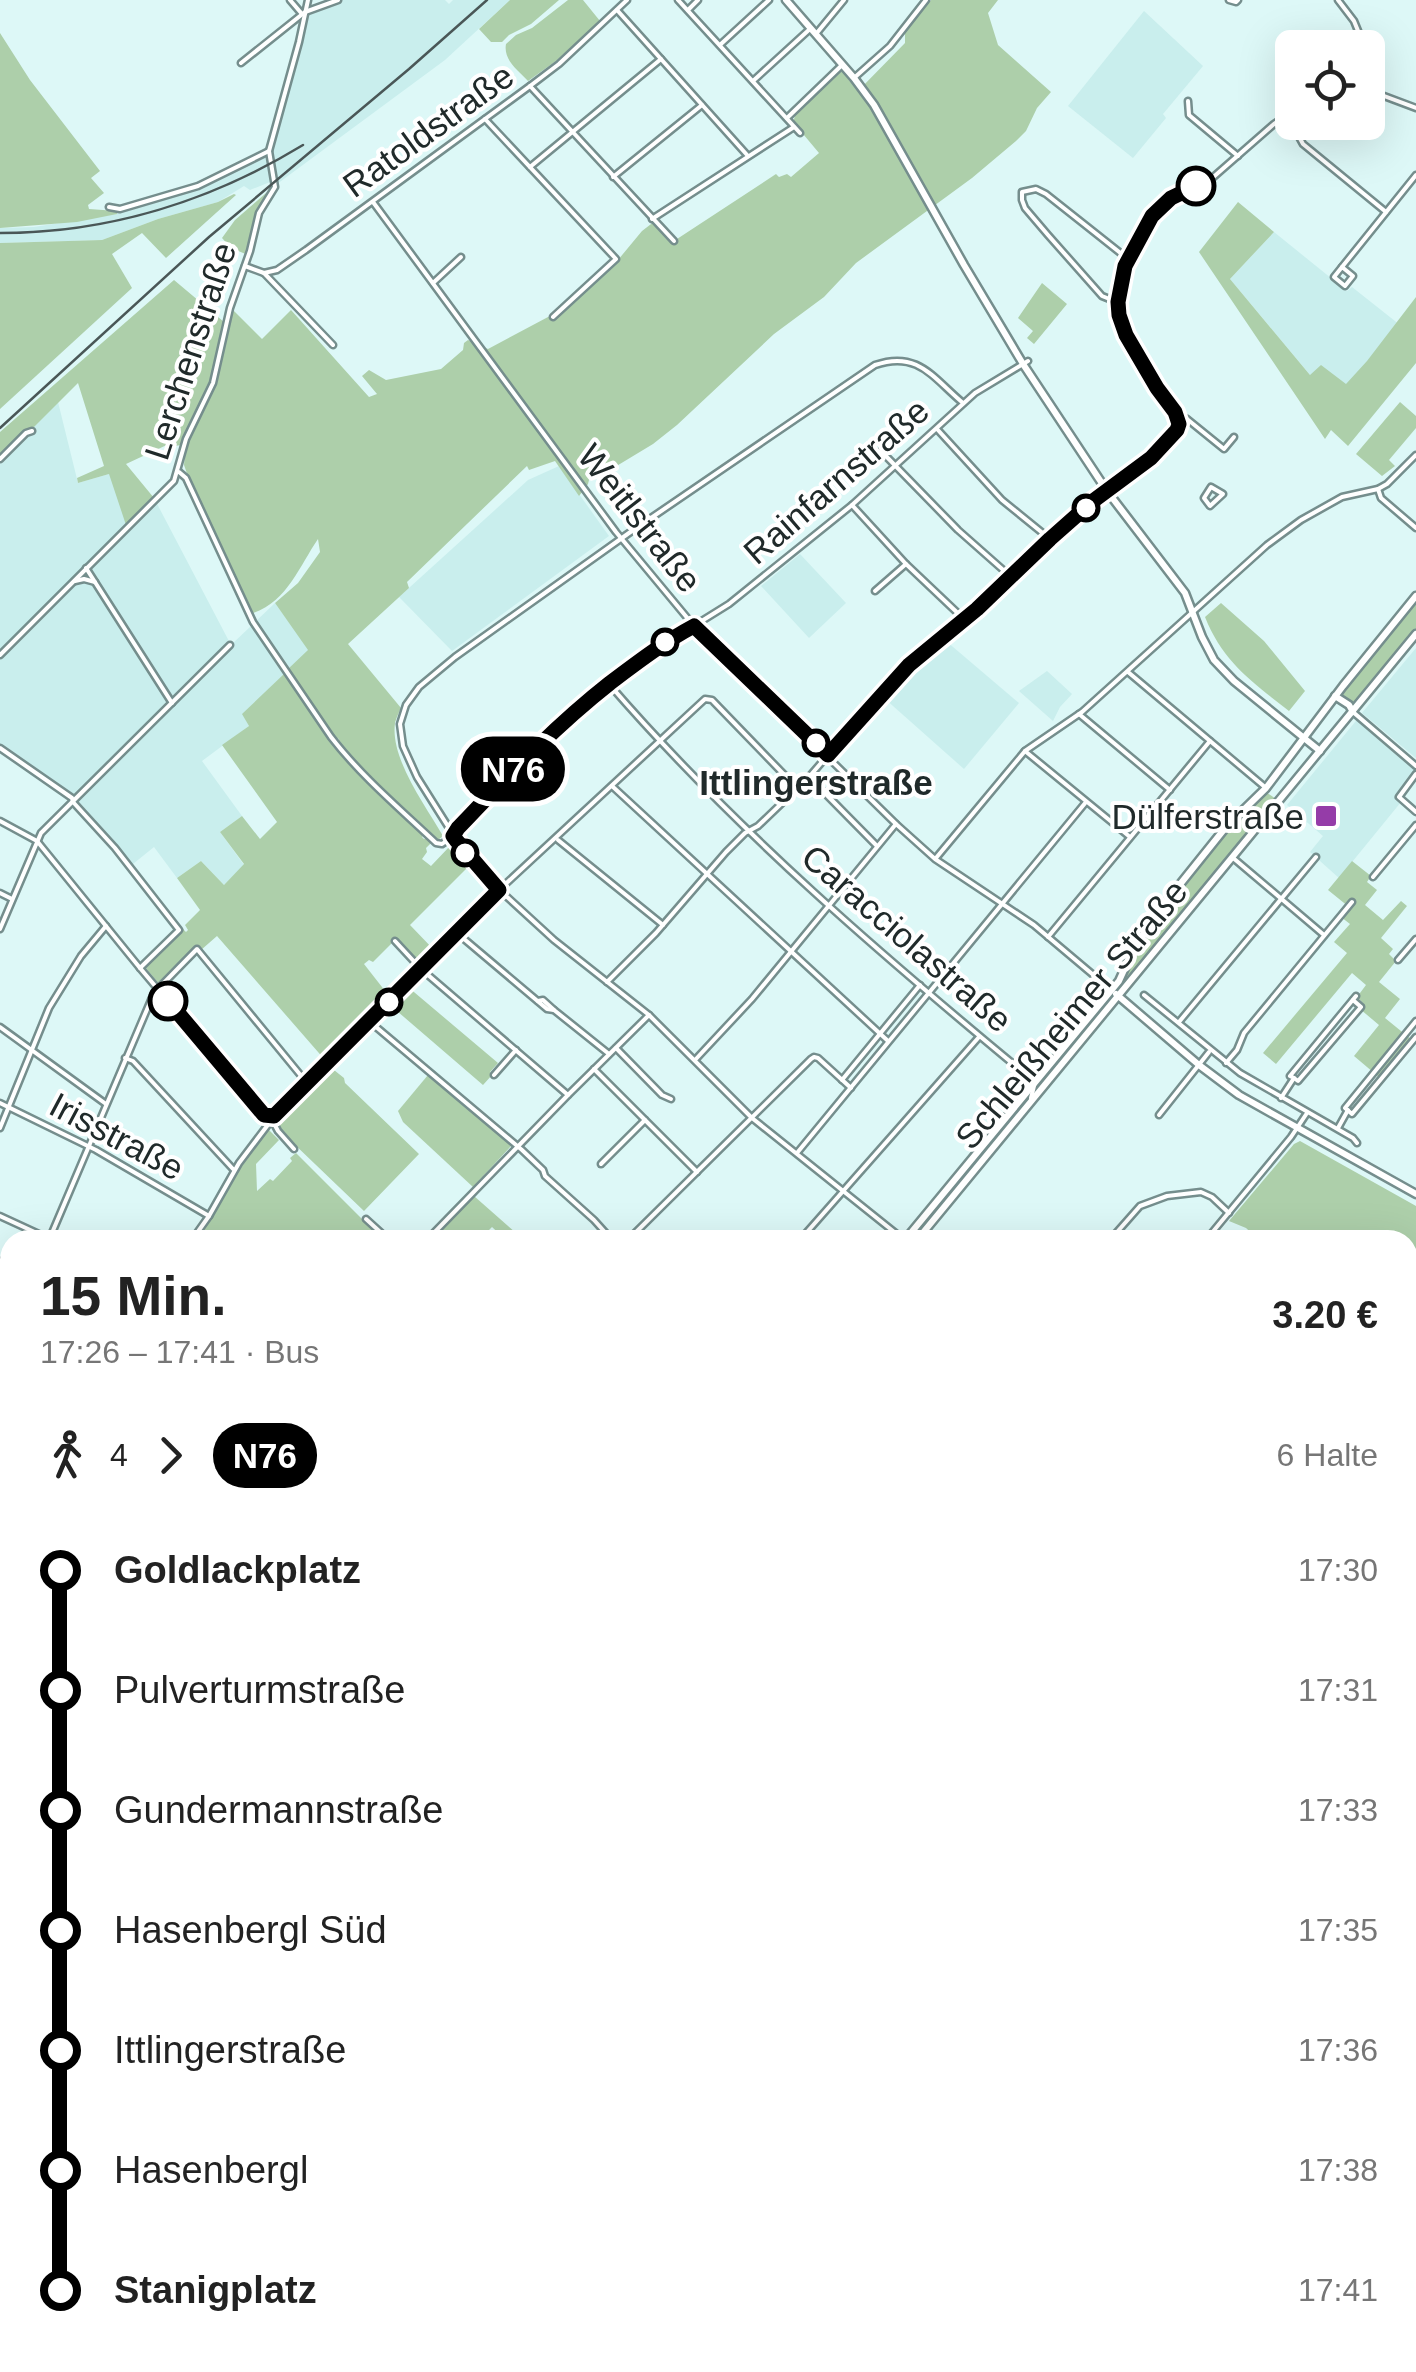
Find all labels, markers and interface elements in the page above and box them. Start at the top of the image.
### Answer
map controls [1275,30,1385,140]
button: locate [1275,30,1385,140]
street label: Ratoldstraße [335,55,521,205]
unlabelled marker [1177,167,1215,205]
street label: Lerchenstraße [137,238,243,464]
street label: Rainfarnstraße [736,390,936,572]
street label: Weitlstraße [570,437,710,599]
unlabelled marker [1073,495,1099,521]
unlabelled marker [652,629,678,655]
marker: Ittlingerstraße [803,730,829,756]
line badge: N76 [456,736,570,802]
text: N76 [481,750,545,789]
place label: Ittlingerstraße [699,763,933,802]
place label: Dülferstraße [1111,797,1304,836]
marker: Dülferstraße [1313,803,1339,829]
street label: Caracciolastraße [794,837,1020,1039]
unlabelled marker [452,840,478,866]
street label: Schleißheimer Straße [947,872,1195,1156]
unlabelled marker [149,982,187,1020]
unlabelled marker [376,989,402,1015]
street label: Irisstraße [43,1085,191,1187]
text: 15 Min. [40,1265,226,1327]
text: 3.20 € [1272,1294,1378,1336]
text: 17:26 – 17:41 · Bus [40,1334,319,1370]
icon: walk [40,1428,95,1483]
icon: forward [143,1428,198,1483]
text: N76 [233,1436,297,1475]
text: 4 [110,1437,128,1473]
text: 6 Halte [1277,1437,1378,1473]
text: Goldlackplatz [114,1549,361,1591]
text: 17:30 [1298,1552,1378,1588]
text: Pulverturmstraße [114,1669,405,1711]
text: 17:31 [1298,1672,1378,1708]
text: Gundermannstraße [114,1789,444,1831]
text: 17:33 [1298,1792,1378,1828]
text: Hasenbergl Süd [114,1909,387,1951]
text: 17:35 [1298,1912,1378,1948]
text: Ittlingerstraße [114,2029,346,2071]
text: 17:36 [1298,2032,1378,2068]
text: Hasenbergl [114,2149,308,2191]
text: 17:38 [1298,2152,1378,2188]
text: Stanigplatz [114,2269,317,2311]
text: 17:41 [1298,2272,1378,2308]

